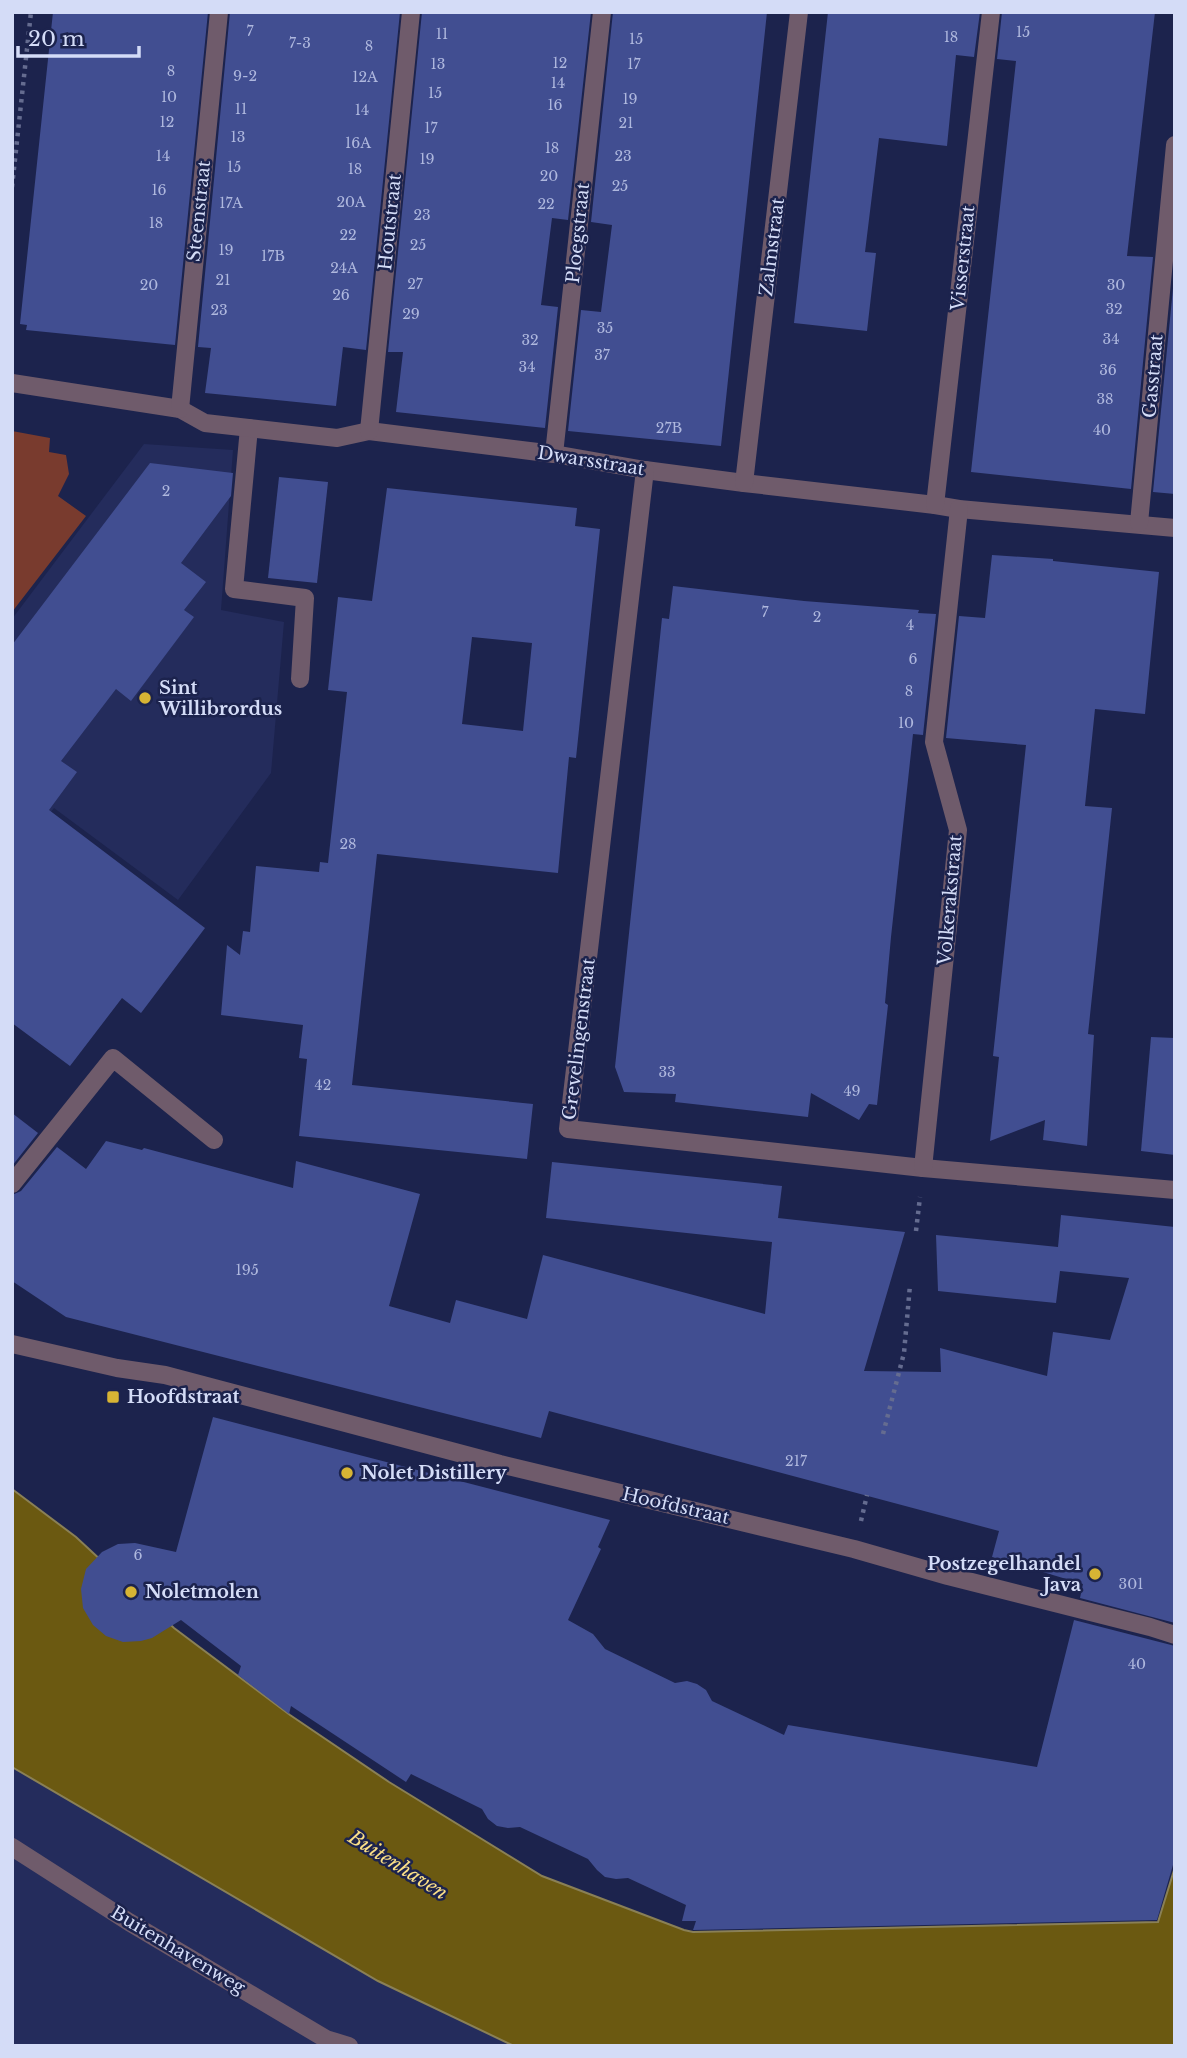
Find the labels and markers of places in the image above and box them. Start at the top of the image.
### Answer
place label: Sint Willibrordus [158,677,282,720]
marker: Sint Willibrordus [137,690,153,706]
place label: Hoofdstraat [127,1386,239,1408]
marker: Hoofdstraat [105,1389,121,1405]
place label: Nolet Distillery [361,1462,507,1484]
marker: Nolet Distillery [339,1465,355,1481]
place label: Postzegelhandel Java [927,1553,1082,1596]
marker: Postzegelhandel Java [1087,1566,1103,1582]
place label: Noletmolen [145,1581,259,1603]
marker: Noletmolen [123,1584,139,1600]

